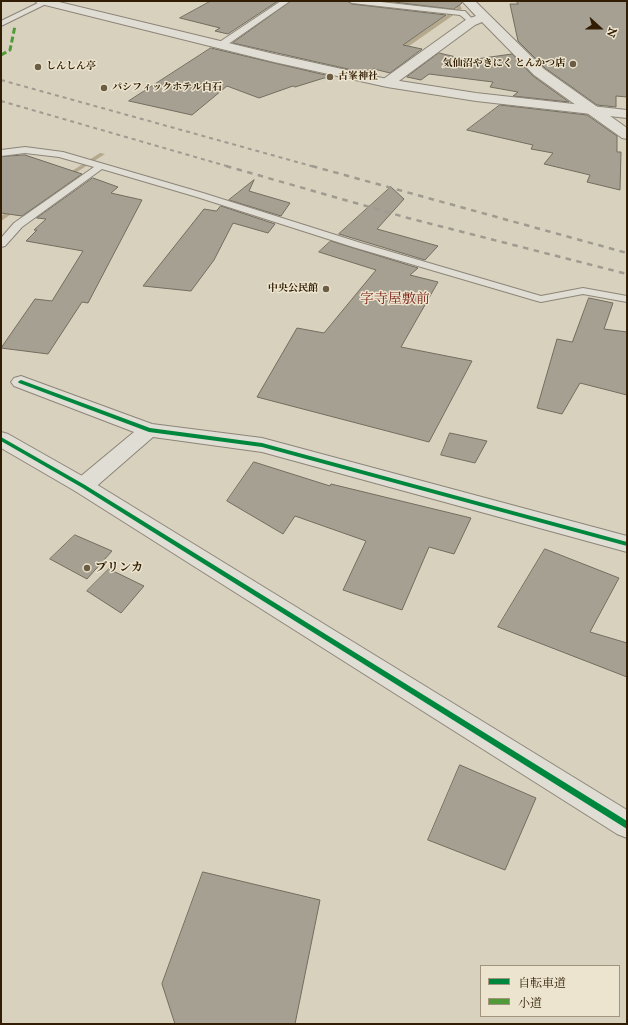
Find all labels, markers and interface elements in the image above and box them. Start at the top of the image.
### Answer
north arrow [580,8,620,48]
text: N [604,26,619,39]
place label: 気仙沼やきにく とんかつ店 [443,58,565,70]
marker: 気仙沼やきにく とんかつ店 [568,59,578,69]
place label: しんしん亭 [46,61,96,73]
marker: しんしん亭 [33,62,43,72]
place label: 古峯神社 [338,71,378,83]
marker: 古峯神社 [325,72,335,82]
place label: パシフィックホテル白石 [112,82,222,94]
marker: パシフィックホテル白石 [99,83,109,93]
place label: 中央公民館 [268,283,318,295]
marker: 中央公民館 [321,284,331,294]
district label: 字寺屋敷前 [360,292,430,308]
place label: ブリンカ [95,561,143,575]
marker: ブリンカ [82,563,92,573]
legend [480,965,620,1017]
text: 自転車道 [518,976,566,990]
text: 小道 [518,996,542,1010]

